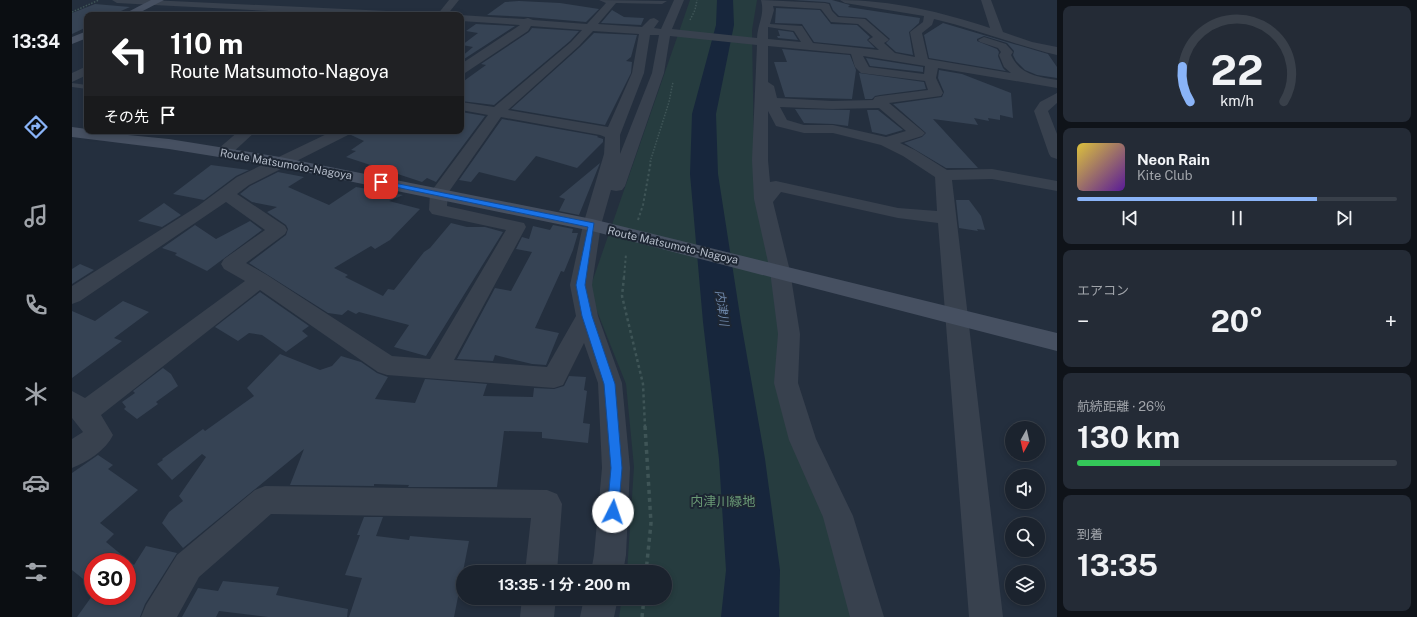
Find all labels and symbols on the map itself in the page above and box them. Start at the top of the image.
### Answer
street label: Route Matsumoto-Nagoya [219,146,353,182]
pin [364,165,398,199]
street label: Route Matsumoto-Nagoya [606,224,740,266]
water label: 内津川 [713,289,732,329]
north arrow [1005,421,1045,461]
position arrow [592,491,634,533]
park label: 内津川緑地 [690,494,756,509]
speed limit sign: 30 [84,553,136,605]

